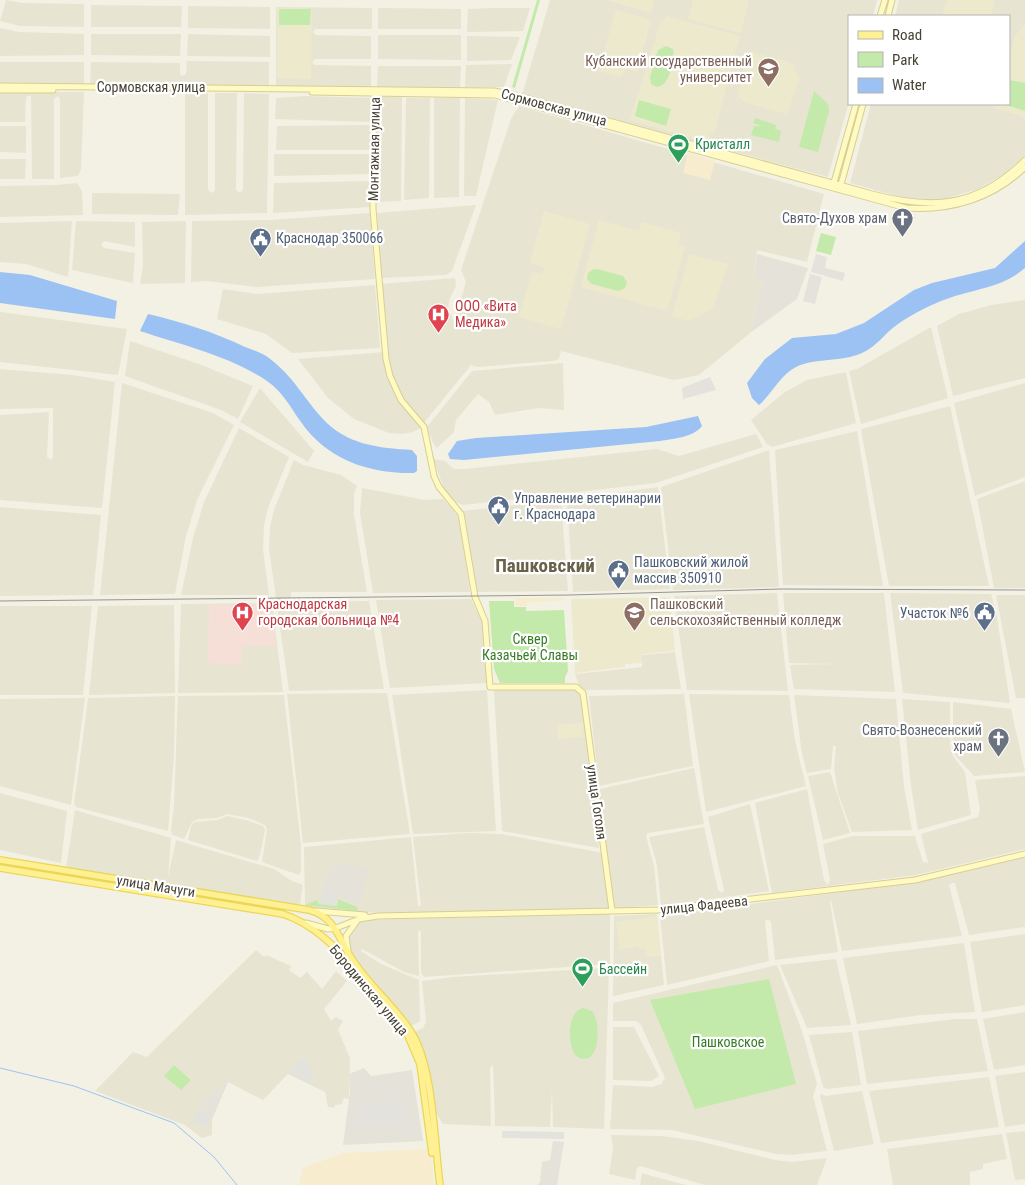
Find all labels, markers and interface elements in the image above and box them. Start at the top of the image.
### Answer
legend [848,15,1010,105]
text: Road [892,26,922,44]
text: Park [892,51,919,69]
place label: Кубанский государственный университет [585,53,752,85]
school or university icon: Кубанский государственный университет [756,57,780,88]
text: Water [892,76,927,94]
street label: Сормовская улица [97,79,205,95]
street label: Сормовская улица [499,85,609,129]
street label: Монтажная улица [365,97,383,201]
sports icon: Кристалл [667,132,691,163]
place label: Кристалл [695,136,750,152]
church icon: Свято-Духов храм [891,206,915,237]
place label: Свято-Духов храм [782,210,887,226]
public building icon: Краснодар 350066 [248,226,272,257]
place label: Краснодар 350066 [276,230,383,246]
place label: ООО «Вита Медика» [455,298,517,330]
hospital icon: ООО «Вита Медика» [427,302,451,333]
place label: Управление ветеринарии г. Краснодара [514,490,661,522]
public building icon: Управление ветеринарии г. Краснодара [486,494,510,525]
district label: Пашковский [495,554,595,577]
place label: Пашковский жилой массив 350910 [634,554,748,586]
public building icon: Пашковский жилой массив 350910 [606,558,630,589]
place label: Краснодарская городская больница №4 [258,596,399,628]
place label: Пашковский сельскохозяйственный колледж [650,596,841,628]
hospital icon: Краснодарская городская больница №4 [230,600,254,631]
school or university icon: Пашковский сельскохозяйственный колледж [622,600,646,631]
public building icon: Участок №6 [973,601,997,632]
place label: Участок №6 [900,605,969,621]
park label: Сквер Казачьей Славы [482,631,578,663]
place label: Свято-Вознесенский храм [862,722,982,754]
church icon: Свято-Вознесенский храм [986,726,1010,757]
street label: улица Гоголя [584,763,610,841]
street label: улица Мачуги [116,872,196,900]
street label: улица Фадеева [660,892,748,918]
street label: Бородинская улица [326,941,412,1039]
sports icon: Бассейн [571,957,595,988]
place label: Бассейн [599,961,647,977]
park label: Пашковское [692,1034,765,1050]

